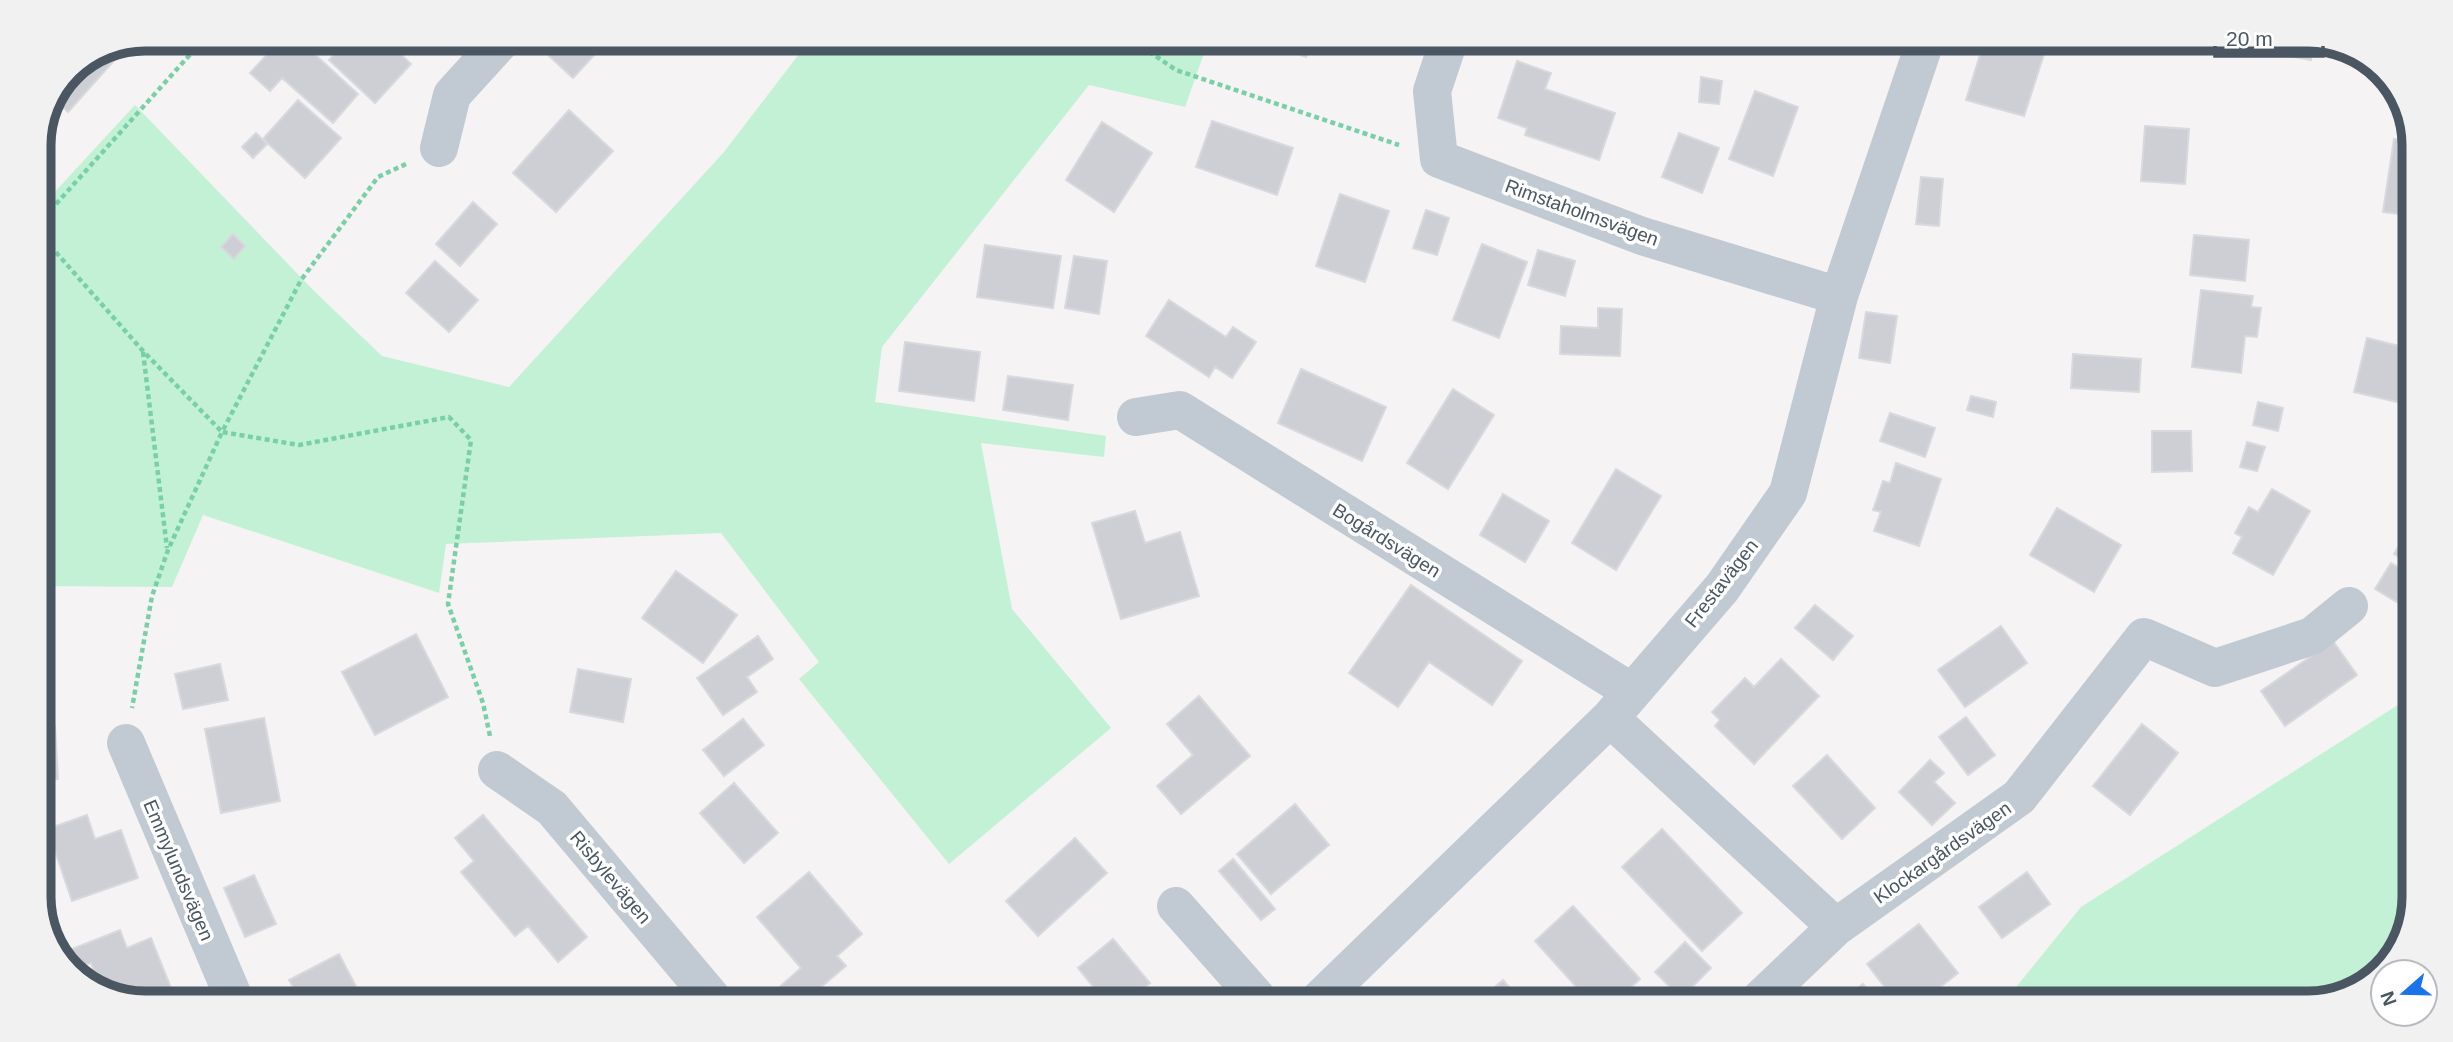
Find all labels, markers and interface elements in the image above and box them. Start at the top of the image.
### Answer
scale bar [2215,14,2324,58]
text: 20 m [2226,27,2273,50]
street label: Rimstaholmsvägen [1502,175,1661,250]
street label: Bogårdsvägen [1329,499,1444,582]
street label: Frestavägen [1681,535,1762,631]
street label: Emmylundsvägen [139,797,218,944]
street label: Klockargårdsvägen [1870,797,2015,908]
street label: Risbylevägen [566,827,655,928]
north arrow [2369,958,2439,1028]
text: N [2376,989,2401,1009]

